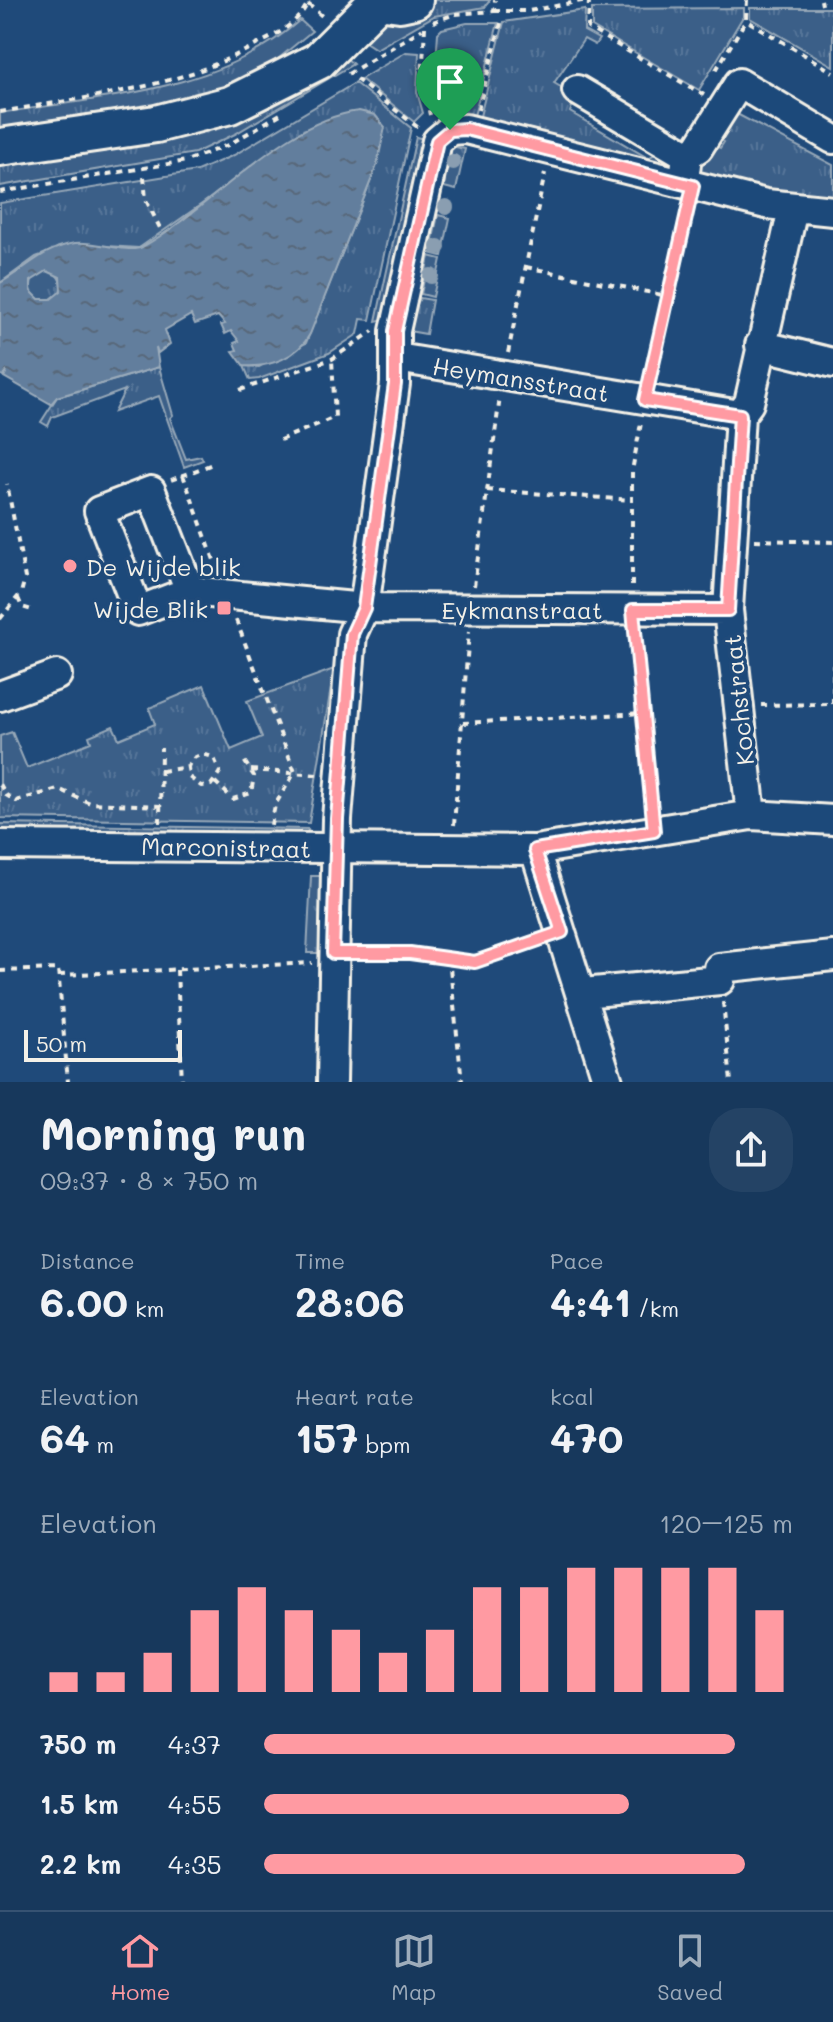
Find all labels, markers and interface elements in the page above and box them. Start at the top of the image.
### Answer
pin [416,48,484,130]
icon: arrive [428,60,472,104]
street label: Heymansstraat [431,350,611,408]
place label: De Wijde blik [86,551,241,582]
marker: De Wijde blik [61,557,79,575]
place label: Wijde Blik [93,593,208,624]
street label: Eykmanstraat [441,594,603,625]
marker: Wijde Blik [215,599,233,617]
street label: Kochstraat [716,633,760,767]
street label: Marconistraat [141,830,311,864]
scale bar [24,1026,182,1062]
text: 50 m [36,1029,87,1058]
text: Morning run [40,1104,306,1161]
button: share [709,1108,793,1192]
text: 09:37 · 8 × 750 m [40,1163,258,1197]
text: Distance [40,1246,135,1275]
text: Time [295,1246,345,1275]
text: Pace [550,1246,604,1275]
text: 6.00 [40,1275,128,1327]
text: 28:06 [295,1275,405,1327]
text: 4:41 [550,1275,631,1327]
text: km [128,1294,164,1323]
text: /km [631,1294,679,1323]
text: Elevation [40,1382,139,1411]
text: Heart rate [295,1382,414,1411]
text: kcal [550,1382,594,1411]
text: 64 [40,1411,90,1463]
text: 157 [295,1411,358,1463]
text: 470 [550,1411,623,1463]
text: m [90,1430,114,1459]
text: bpm [358,1430,411,1459]
text: Elevation [40,1506,157,1540]
text: 120–125 m [659,1506,793,1540]
text: 750 m [40,1727,116,1761]
text: 4:37 [168,1727,221,1761]
text: 1.5 km [40,1787,119,1821]
text: 4:55 [168,1787,222,1821]
text: 2.2 km [40,1847,121,1881]
text: 4:35 [168,1847,222,1881]
tab: Home [110,1929,170,2006]
tab: Map [391,1929,436,2006]
tab: Saved [657,1929,722,2006]

